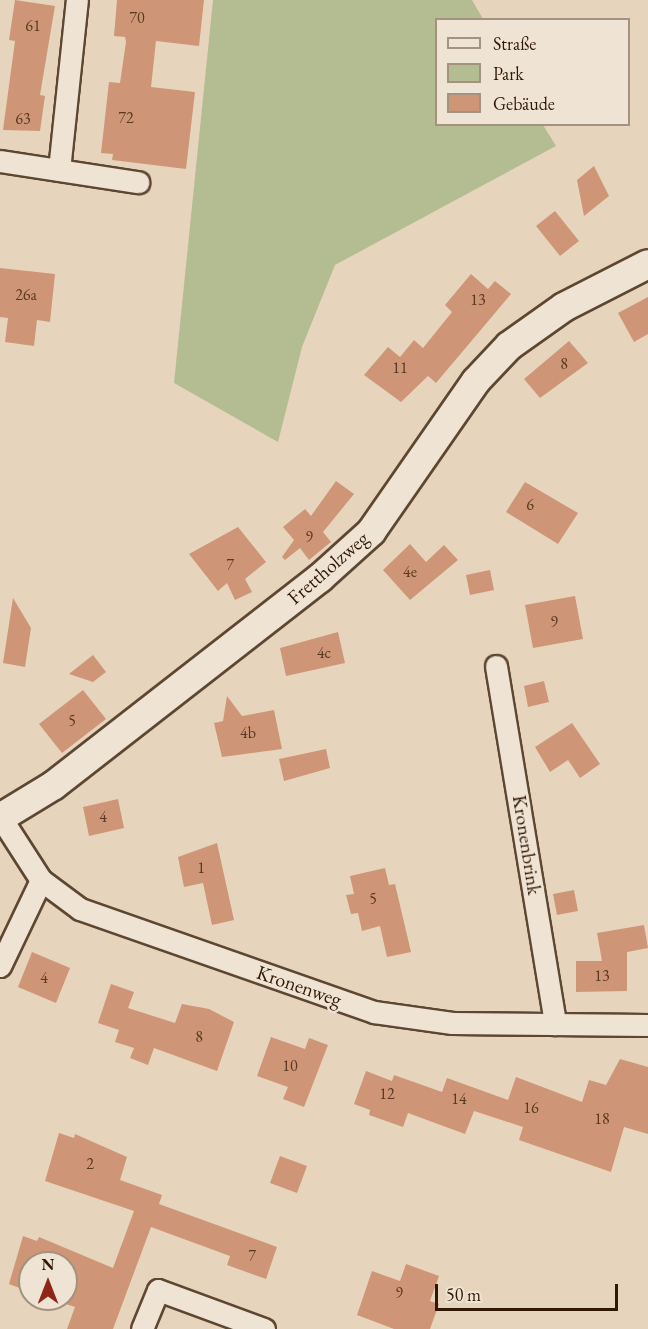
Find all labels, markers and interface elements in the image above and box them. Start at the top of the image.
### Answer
house number: 70 [129,8,145,28]
house number: 61 [25,16,41,36]
legend [435,18,630,126]
text: Straße [493,32,536,55]
text: Park [493,62,524,85]
text: Gebäude [493,92,555,115]
house number: 72 [118,108,134,128]
house number: 63 [15,109,31,129]
house number: 26a [15,285,37,305]
house number: 13 [470,290,486,310]
house number: 8 [560,354,568,374]
house number: 11 [392,358,408,378]
house number: 6 [526,495,534,515]
street label: Frettholzweg [283,526,373,610]
house number: 9 [305,527,313,547]
house number: 7 [226,555,234,575]
house number: 4e [403,562,417,582]
house number: 9 [550,612,558,632]
house number: 4c [317,643,331,663]
house number: 5 [68,711,76,731]
house number: 4b [240,723,256,743]
street label: Kronenbrink [507,793,547,897]
house number: 4 [99,807,107,827]
house number: 1 [197,858,205,878]
house number: 5 [369,889,377,909]
street label: Kronenweg [253,960,345,1012]
house number: 13 [594,966,610,986]
house number: 4 [40,968,48,988]
house number: 8 [195,1027,203,1047]
house number: 10 [282,1056,298,1076]
house number: 12 [379,1084,395,1104]
house number: 14 [451,1089,467,1109]
house number: 16 [523,1098,539,1118]
house number: 18 [594,1109,610,1129]
house number: 2 [86,1154,94,1174]
house number: 7 [248,1246,256,1266]
north arrow [18,1251,78,1311]
text: N [42,1254,54,1275]
scale bar [438,1272,621,1310]
house number: 9 [395,1283,403,1303]
text: 50 m [446,1283,481,1306]

